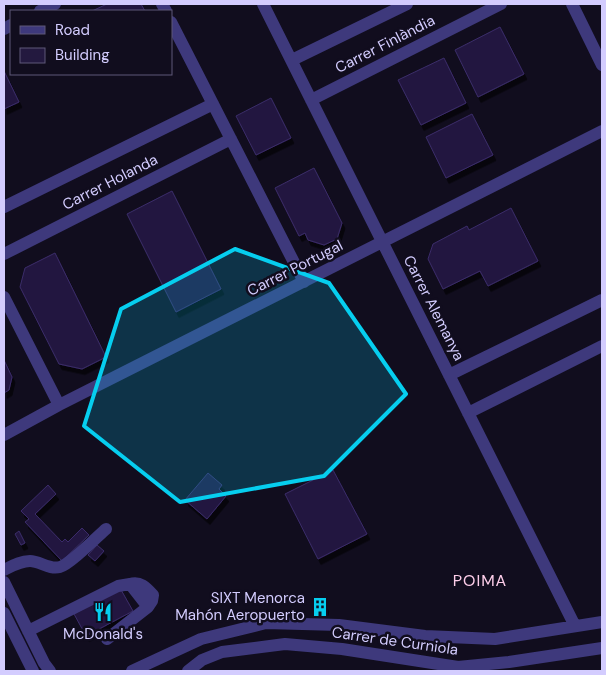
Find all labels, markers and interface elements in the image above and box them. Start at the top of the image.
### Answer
legend [10,10,172,75]
street label: Carrer Finlàndia [332,10,438,78]
text: Road [55,20,90,40]
text: Building [55,45,110,65]
street label: Carrer Holanda [59,149,161,215]
street label: Carrer Portugal [244,235,346,301]
street label: Carrer Alemanya [399,252,469,364]
district label: POIMA [453,570,507,591]
place label: SIXT Menorca Mahón Aeropuerto [175,588,305,625]
building icon: SIXT Menorca Mahón Aeropuerto [309,596,331,618]
restaurant icon: McDonald's [92,601,114,623]
street label: Carrer de Curniola [331,622,459,660]
place label: McDonald's [63,624,143,644]

